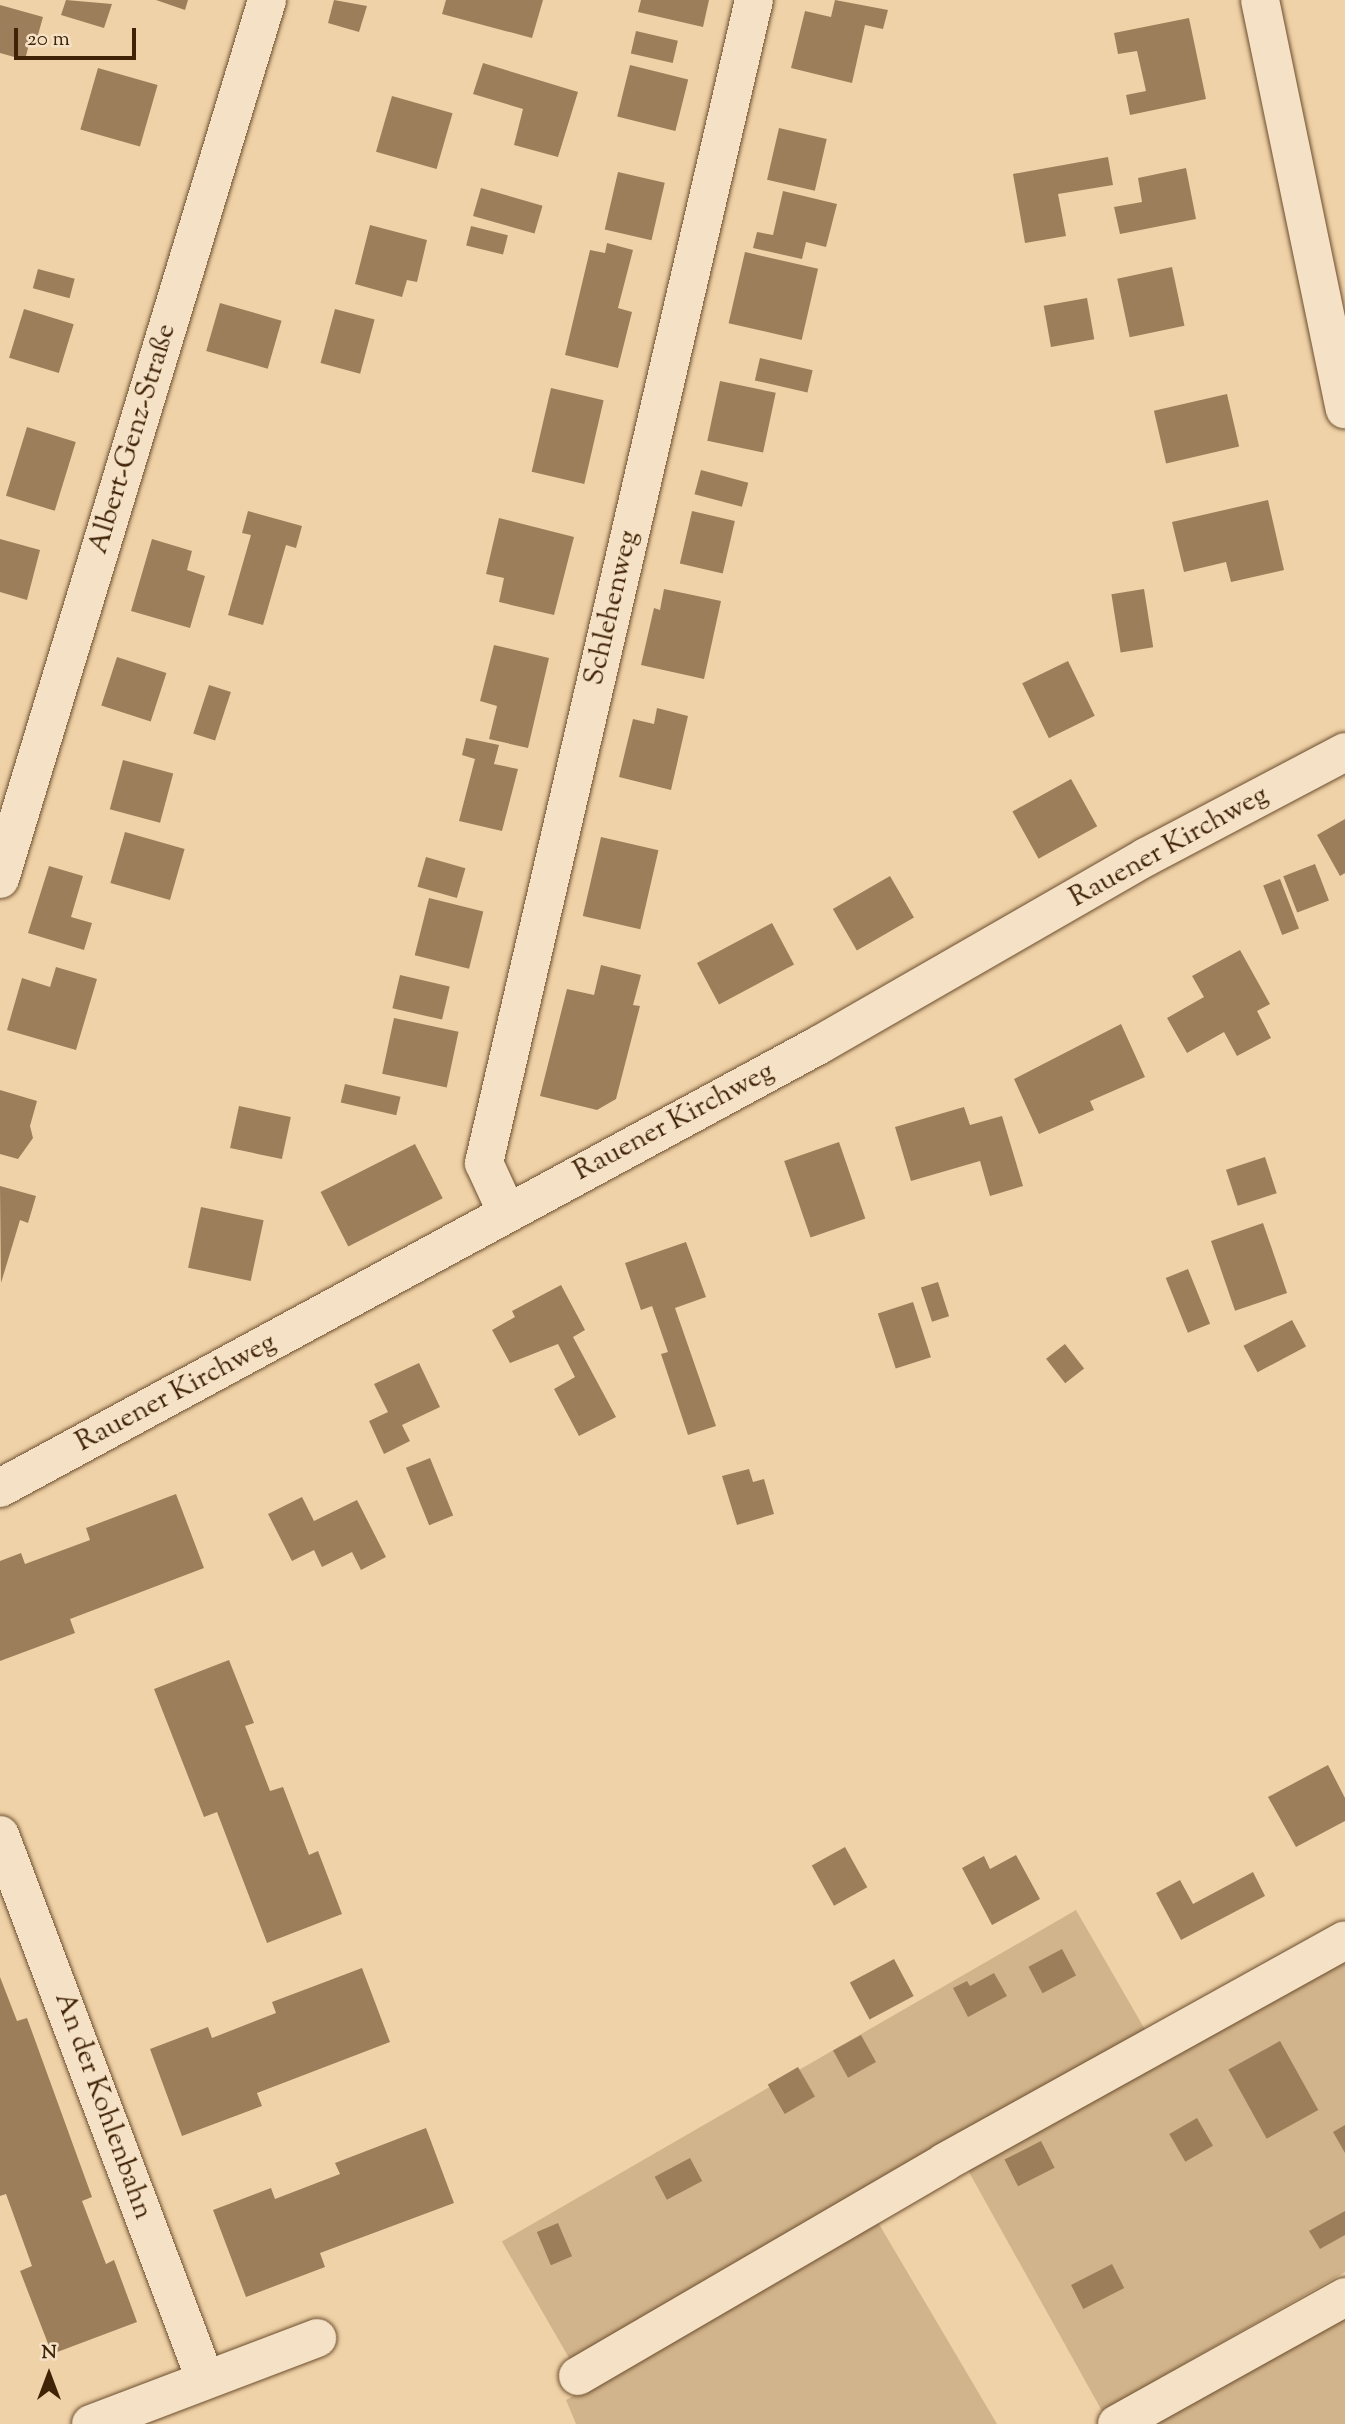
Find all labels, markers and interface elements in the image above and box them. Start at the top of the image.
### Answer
scale bar [18,14,140,58]
text: 20 m [27,25,70,55]
street label: Albert-Genz-Straße [82,320,184,558]
street label: Schlehenweg [578,527,646,689]
street label: Rauener Kirchweg [1064,779,1274,915]
street label: Rauener Kirchweg [568,1055,780,1189]
street label: Rauener Kirchweg [70,1326,282,1460]
street label: An der Kohlenbahn [46,1988,160,2224]
north arrow [14,2340,84,2410]
text: N [41,2340,57,2367]

